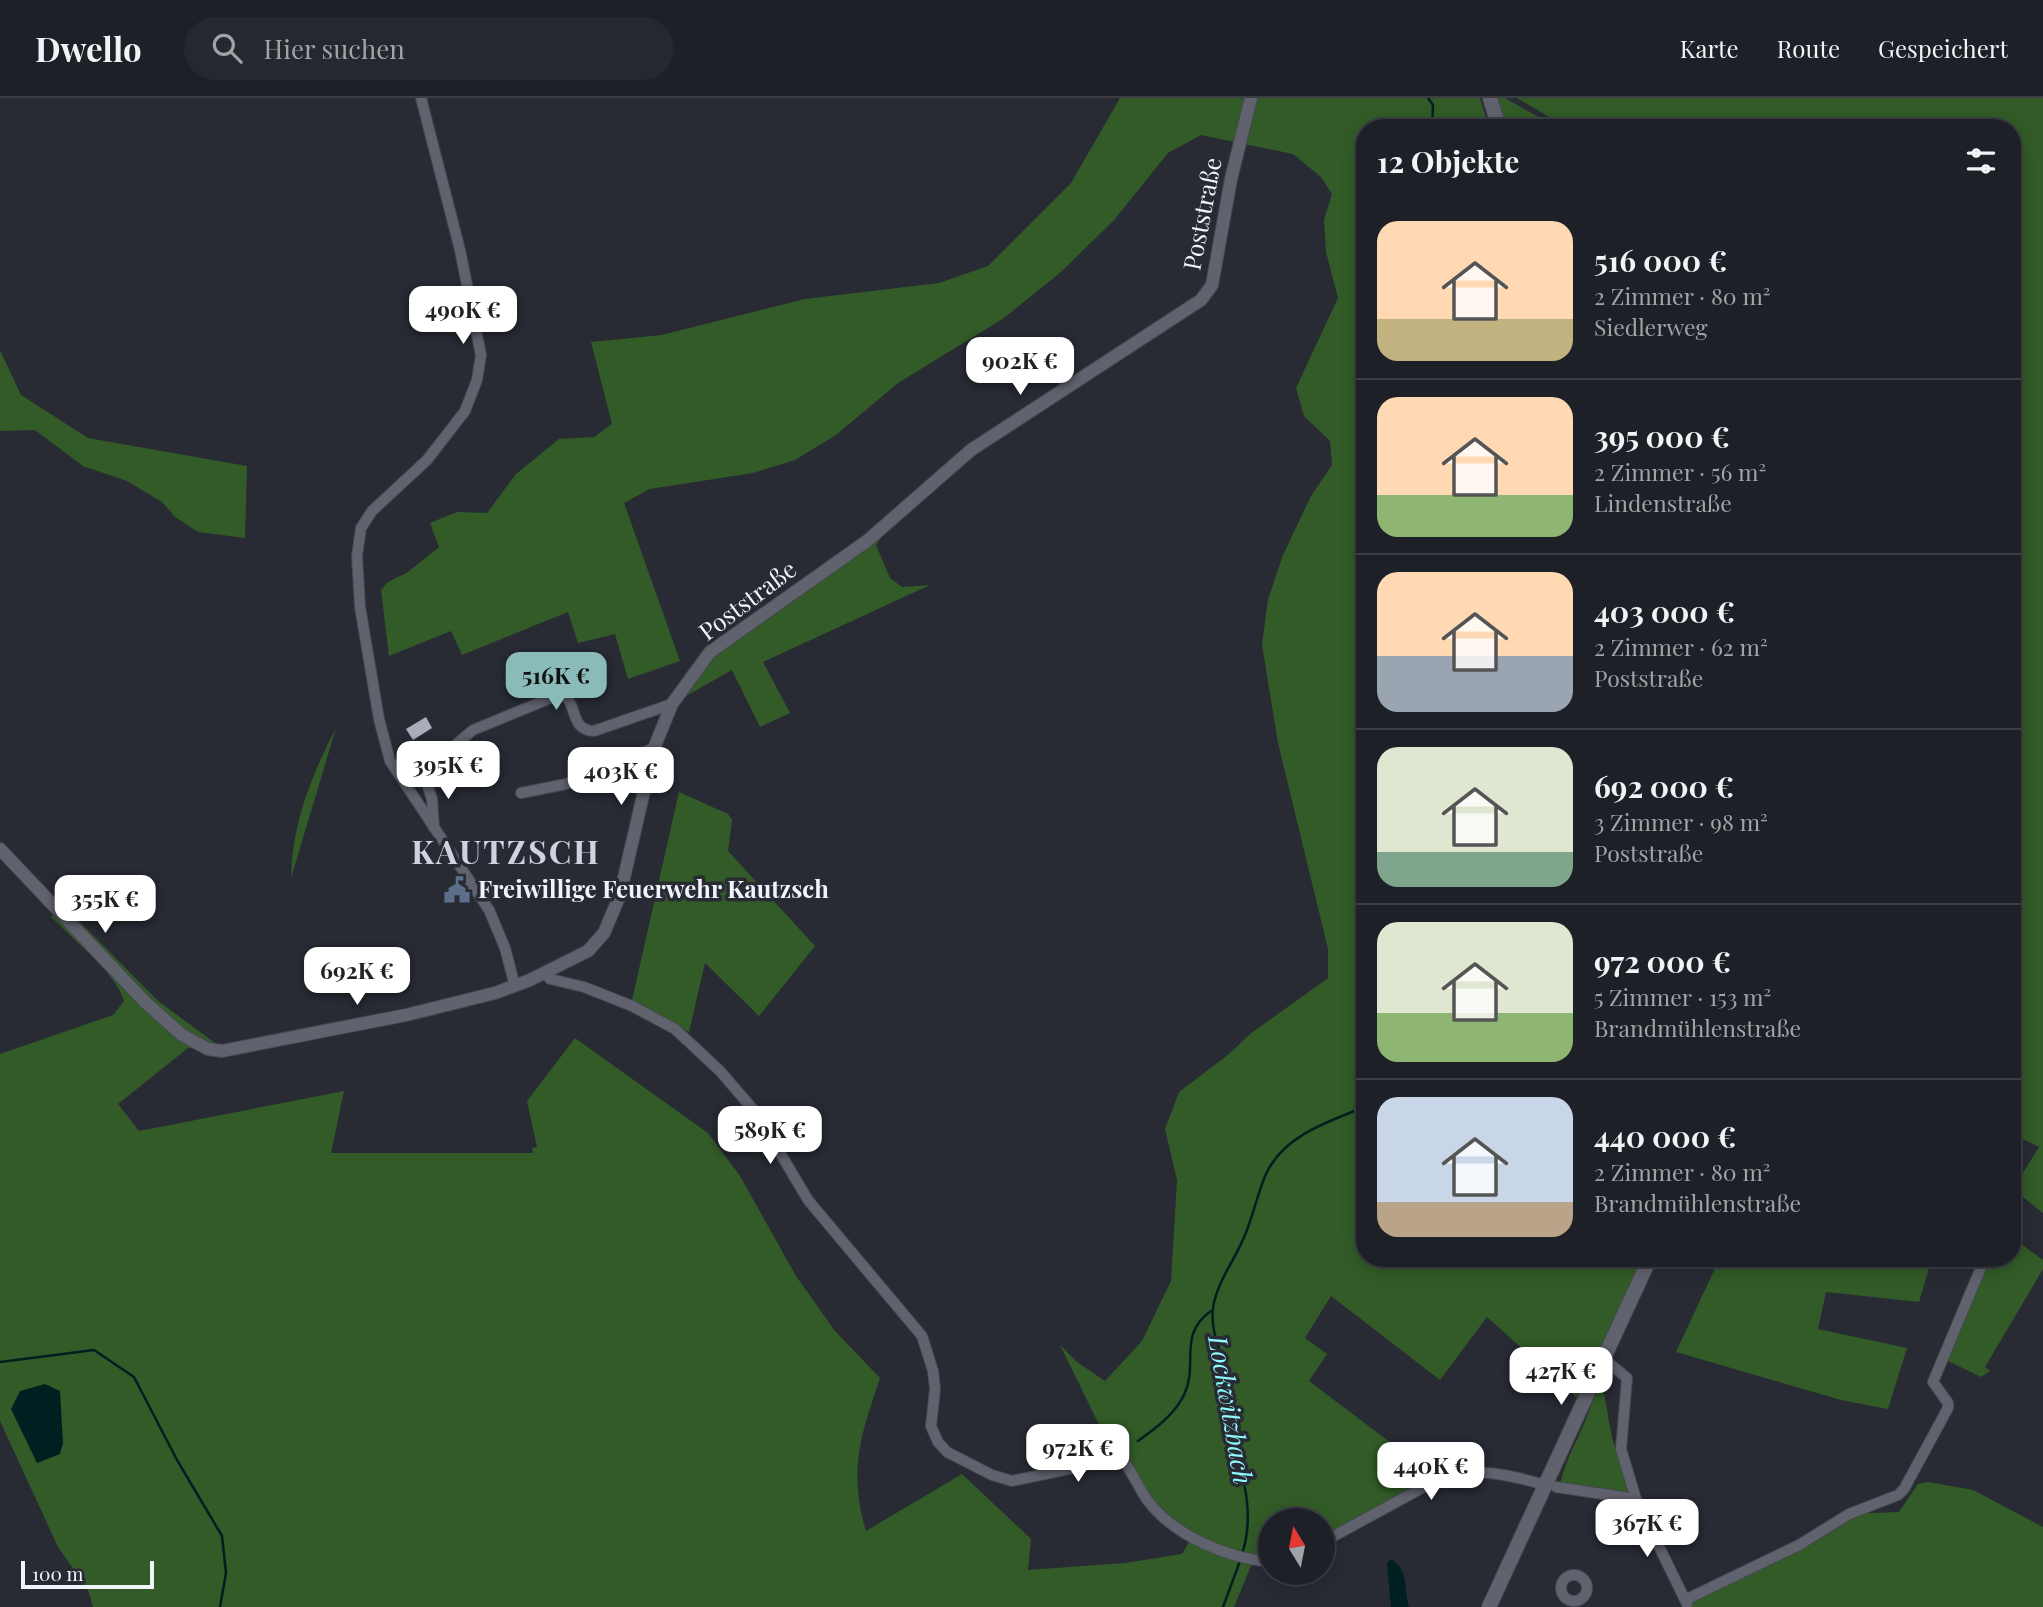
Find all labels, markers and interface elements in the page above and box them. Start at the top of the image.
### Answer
search box [184,17,674,80]
text: Dwello [35,26,142,70]
icon: search [208,29,246,67]
text: Hier suchen [264,31,405,66]
text: Karte [1680,32,1739,64]
text: Route [1777,32,1840,64]
text: Gespeichert [1878,32,2008,64]
text: 12 Objekte [1377,141,1519,181]
icon: filters [1962,142,2000,180]
street label: Poststraße [1174,155,1228,273]
text: 516 000 € [1594,240,1727,280]
icon: home [1433,249,1517,333]
text: 2 Zimmer · 80 m² [1594,280,1771,311]
pin: 490K € [406,286,520,346]
text: 490K € [425,293,501,324]
text: Siedlerweg [1594,311,1708,342]
pin: 902K € [963,338,1077,397]
text: 902K € [982,344,1058,375]
text: 395 000 € [1594,416,1730,456]
icon: home [1433,425,1517,509]
text: 2 Zimmer · 56 m² [1594,456,1766,487]
text: Lindenstraße [1594,487,1732,518]
street label: Poststraße [692,552,802,647]
text: 403 000 € [1594,591,1735,631]
icon: home [1433,600,1517,684]
text: 2 Zimmer · 62 m² [1594,631,1768,662]
pin: 516K € [499,652,613,712]
text: 516K € [522,659,590,690]
text: Poststraße [1594,662,1703,693]
pin: 395K € [391,742,505,801]
text: 395K € [413,748,483,779]
pin: 403K € [564,748,678,807]
text: 403K € [584,754,658,785]
text: 692 000 € [1594,766,1734,806]
icon: home [1433,775,1517,859]
text: 3 Zimmer · 98 m² [1594,806,1768,837]
district label: KAUTZSCH [411,829,601,872]
text: Poststraße [1594,837,1703,868]
place label: Freiwillige Feuerwehr Kautzsch [478,872,829,904]
public building icon: Freiwillige Feuerwehr Kautzsch [442,875,472,905]
pin: 355K € [48,876,162,935]
text: 355K € [71,882,139,913]
text: 972 000 € [1594,941,1731,981]
pin: 692K € [300,948,414,1007]
icon: home [1433,950,1517,1034]
text: 692K € [320,954,394,985]
text: 5 Zimmer · 153 m² [1594,981,1771,1012]
text: Brandmühlenstraße [1594,1012,1801,1043]
pin: 589K € [713,1107,827,1166]
text: 589K € [734,1113,806,1144]
text: 440 000 € [1594,1116,1736,1156]
icon: home [1433,1125,1517,1209]
text: 2 Zimmer · 80 m² [1594,1156,1771,1187]
text: Brandmühlenstraße [1594,1187,1801,1218]
water label: Lockwitzbach [1201,1332,1262,1487]
pin: 427K € [1504,1348,1618,1407]
text: 427K € [1526,1354,1596,1385]
pin: 972K € [1021,1424,1135,1484]
text: 972K € [1042,1431,1114,1462]
pin: 440K € [1374,1442,1488,1502]
text: 440K € [1393,1449,1469,1480]
pin: 367K € [1590,1500,1704,1559]
text: 367K € [1612,1506,1682,1537]
north arrow [1258,1508,1335,1586]
map controls [1258,1508,1335,1585]
scale bar [21,1558,154,1590]
text: 100 m [32,1560,83,1586]

